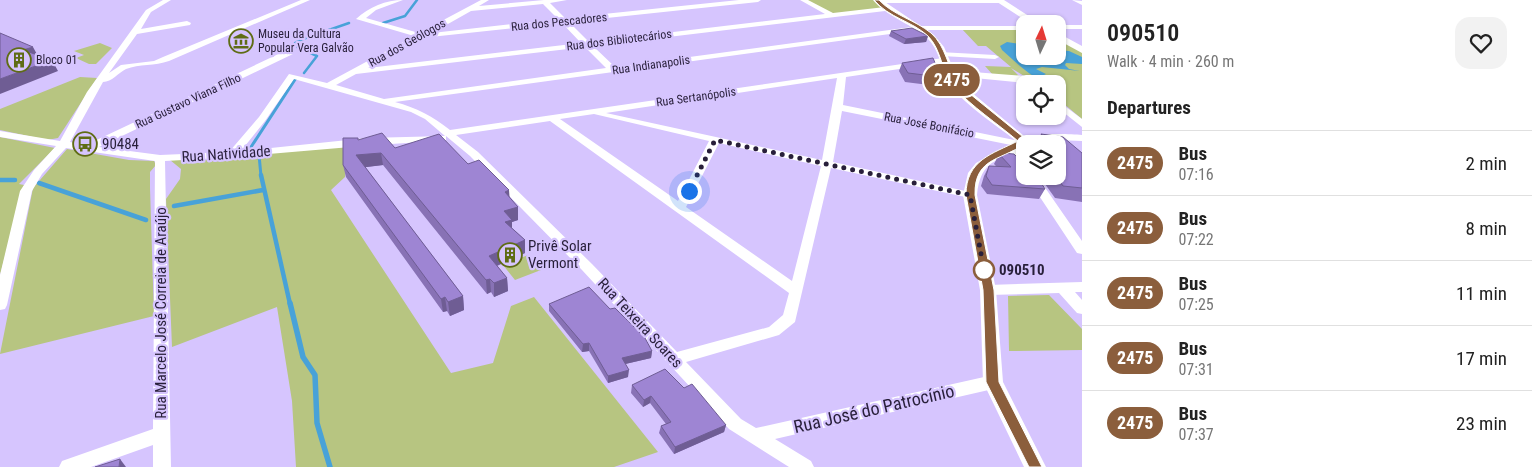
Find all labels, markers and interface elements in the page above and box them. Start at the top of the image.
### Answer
street label: Rua dos Pescadores [510,10,608,34]
north arrow [1016,15,1066,65]
map controls [1016,15,1066,185]
street label: Rua dos Geólogos [366,16,448,70]
button: heart [1455,17,1507,69]
text: 090510 [1107,19,1179,47]
place label: Museu da Cultura Popular Vera Galvão [258,27,354,55]
street label: Rua dos Bibliotecários [566,27,672,53]
museum icon: Museu da Cultura Popular Vera Galvão [228,28,254,54]
building icon: Bloco 01 [6,47,32,73]
text: Walk · 4 min · 260 m [1107,52,1234,71]
place label: Bloco 01 [36,53,78,67]
street label: Rua Indianapolis [611,53,691,77]
line badge: 2475 [917,64,987,96]
text: 2475 [934,69,970,90]
street label: Rua Gustavo Viana Filho [133,70,243,132]
button: locate [1016,75,1066,125]
street label: Rua Sertanópolis [655,84,737,110]
text: Departures [1107,96,1191,119]
street label: Rua José Bonifácio [883,109,975,141]
bus stop icon: 90484 [72,131,98,157]
place label: 90484 [102,135,139,153]
button: layers [1016,135,1066,185]
street label: Rua Natividade [181,142,271,166]
text: Bus [1178,142,1207,165]
text: 2475 [1117,152,1153,173]
text: 2 min [1465,152,1507,175]
text: 07:16 [1178,165,1214,184]
your location [677,179,702,204]
street label: Rua Marcelo José Correia de Araújo [152,207,170,419]
text: Bus [1178,207,1207,230]
text: 2475 [1117,217,1153,238]
text: 8 min [1465,217,1507,240]
text: 07:22 [1178,230,1214,249]
place label: Privê Solar Vermont [528,237,592,272]
building icon: Privê Solar Vermont [497,242,523,268]
marker: 090510 [973,259,995,281]
place label: 090510 [999,261,1044,279]
text: Bus [1178,272,1207,295]
street label: Rua Teixeira Soares [594,275,686,372]
text: 2475 [1117,282,1153,303]
text: 11 min [1456,282,1507,305]
text: 07:25 [1178,295,1214,314]
text: Bus [1178,337,1207,360]
text: 2475 [1117,347,1153,368]
text: 17 min [1456,347,1507,370]
text: 07:31 [1178,360,1214,379]
street label: Rua José do Patrocínio [792,380,956,437]
text: Bus [1178,402,1207,425]
text: 2475 [1117,412,1153,433]
text: 23 min [1456,412,1507,435]
text: 07:37 [1178,425,1214,444]

